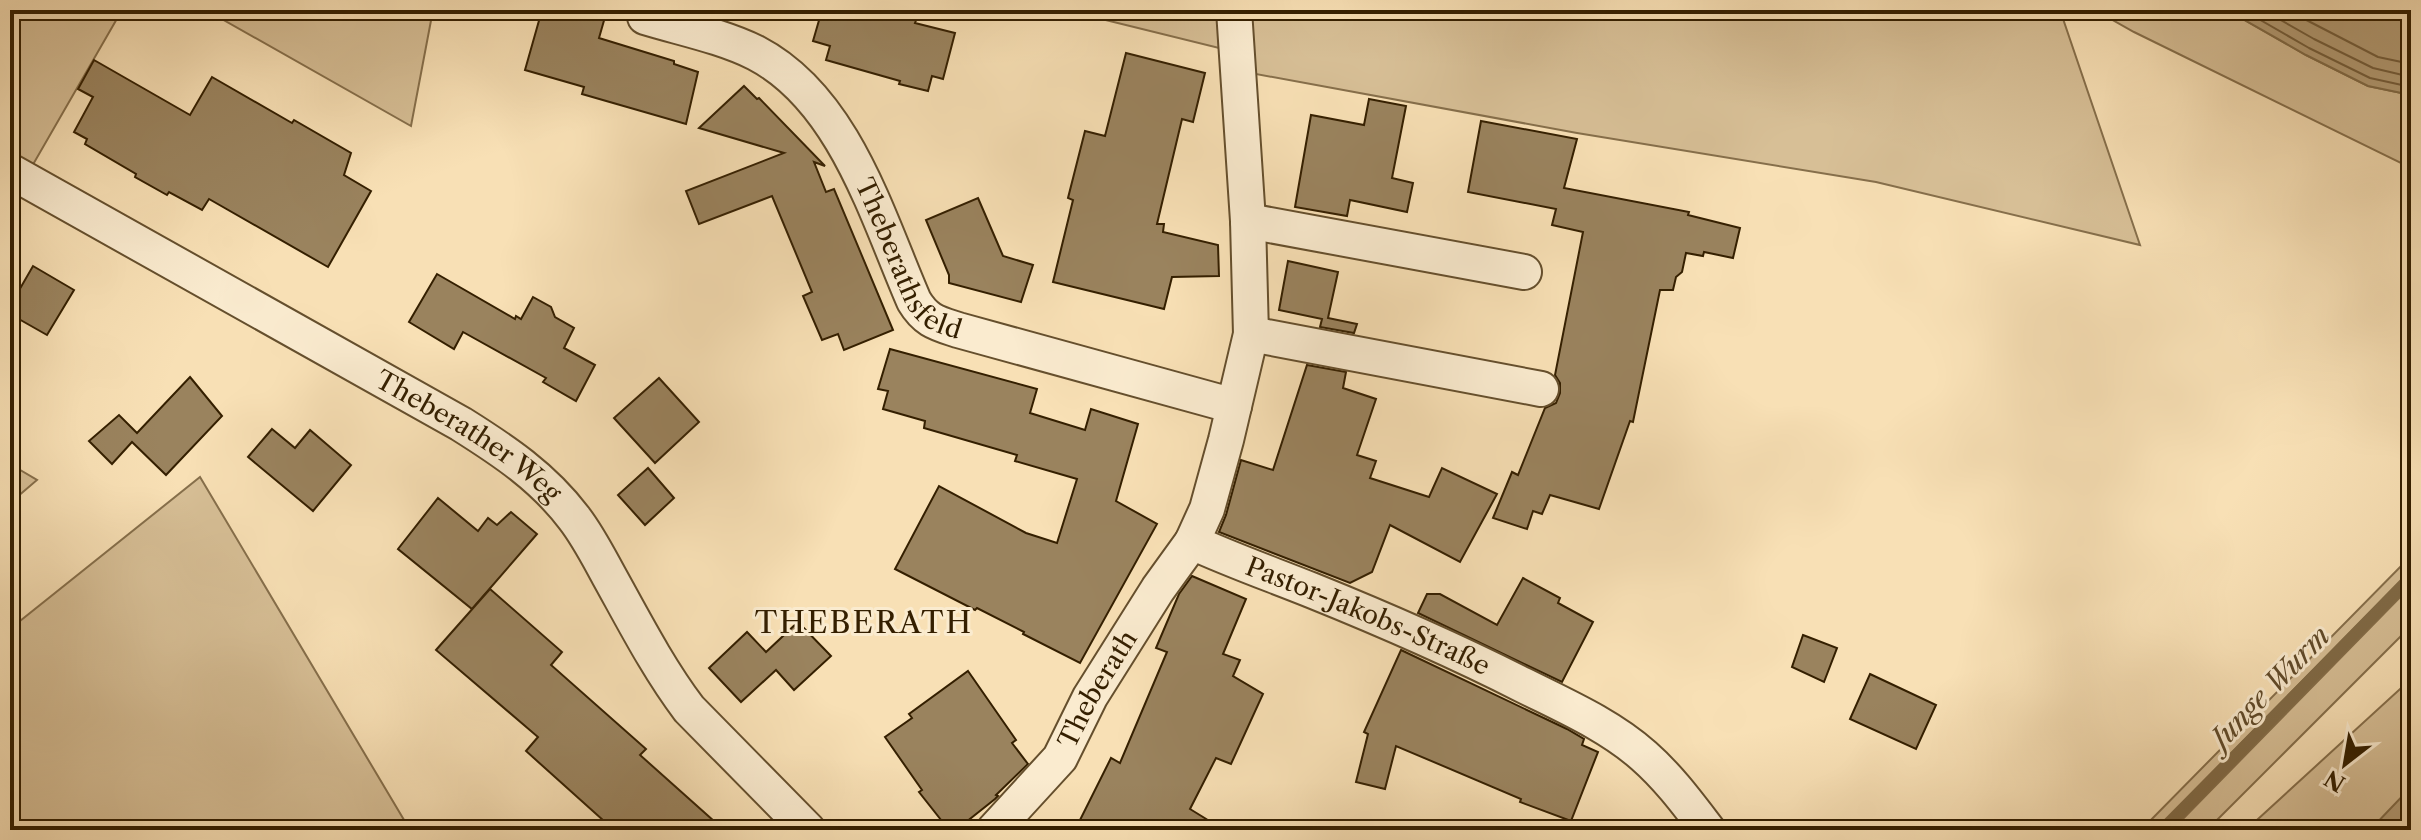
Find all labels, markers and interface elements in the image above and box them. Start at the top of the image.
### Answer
street label: Theberathsfeld [848,173,966,346]
street label: Theberather Weg [370,363,568,509]
street label: Pastor-Jakobs-Straße [1241,550,1495,682]
district label: THEBERATH [755,604,973,641]
water label: Junge Wurm [2198,619,2337,761]
street label: Theberath [1051,624,1144,753]
north arrow [2305,724,2385,804]
text: N [2320,764,2350,797]

